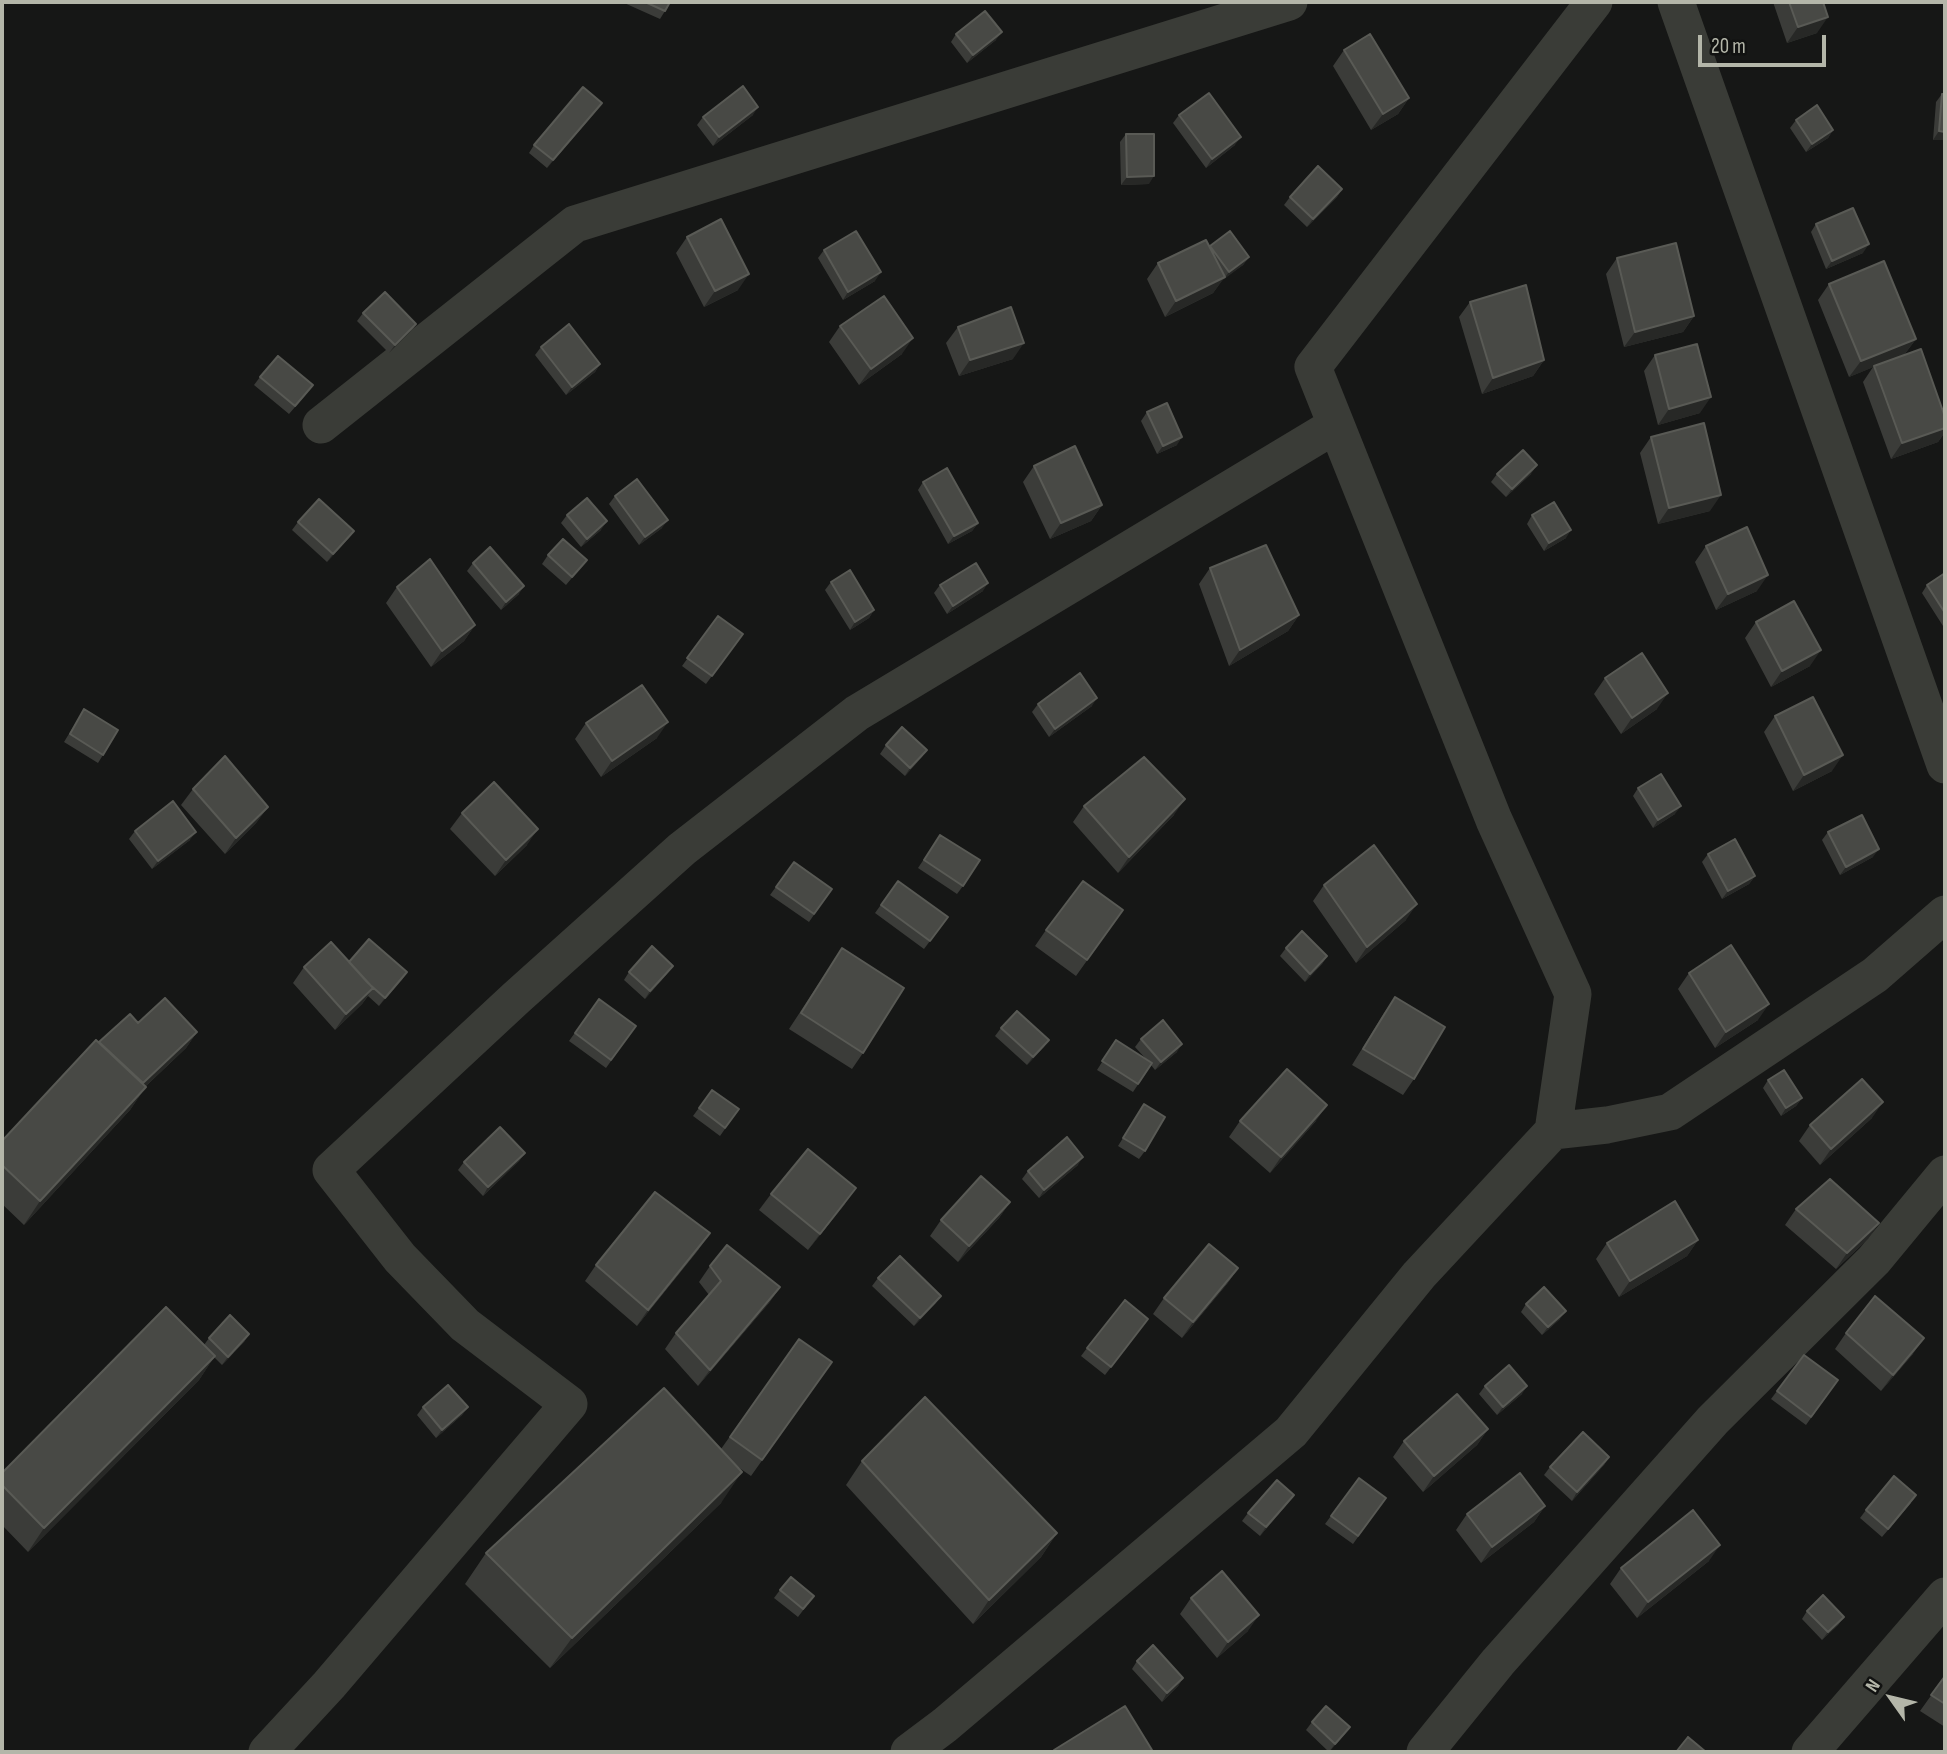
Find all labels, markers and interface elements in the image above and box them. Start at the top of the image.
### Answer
scale bar [1702,21,1830,65]
text: 20 m [1711,34,1746,59]
north arrow [1856,1663,1926,1733]
text: N [1861,1675,1886,1697]

